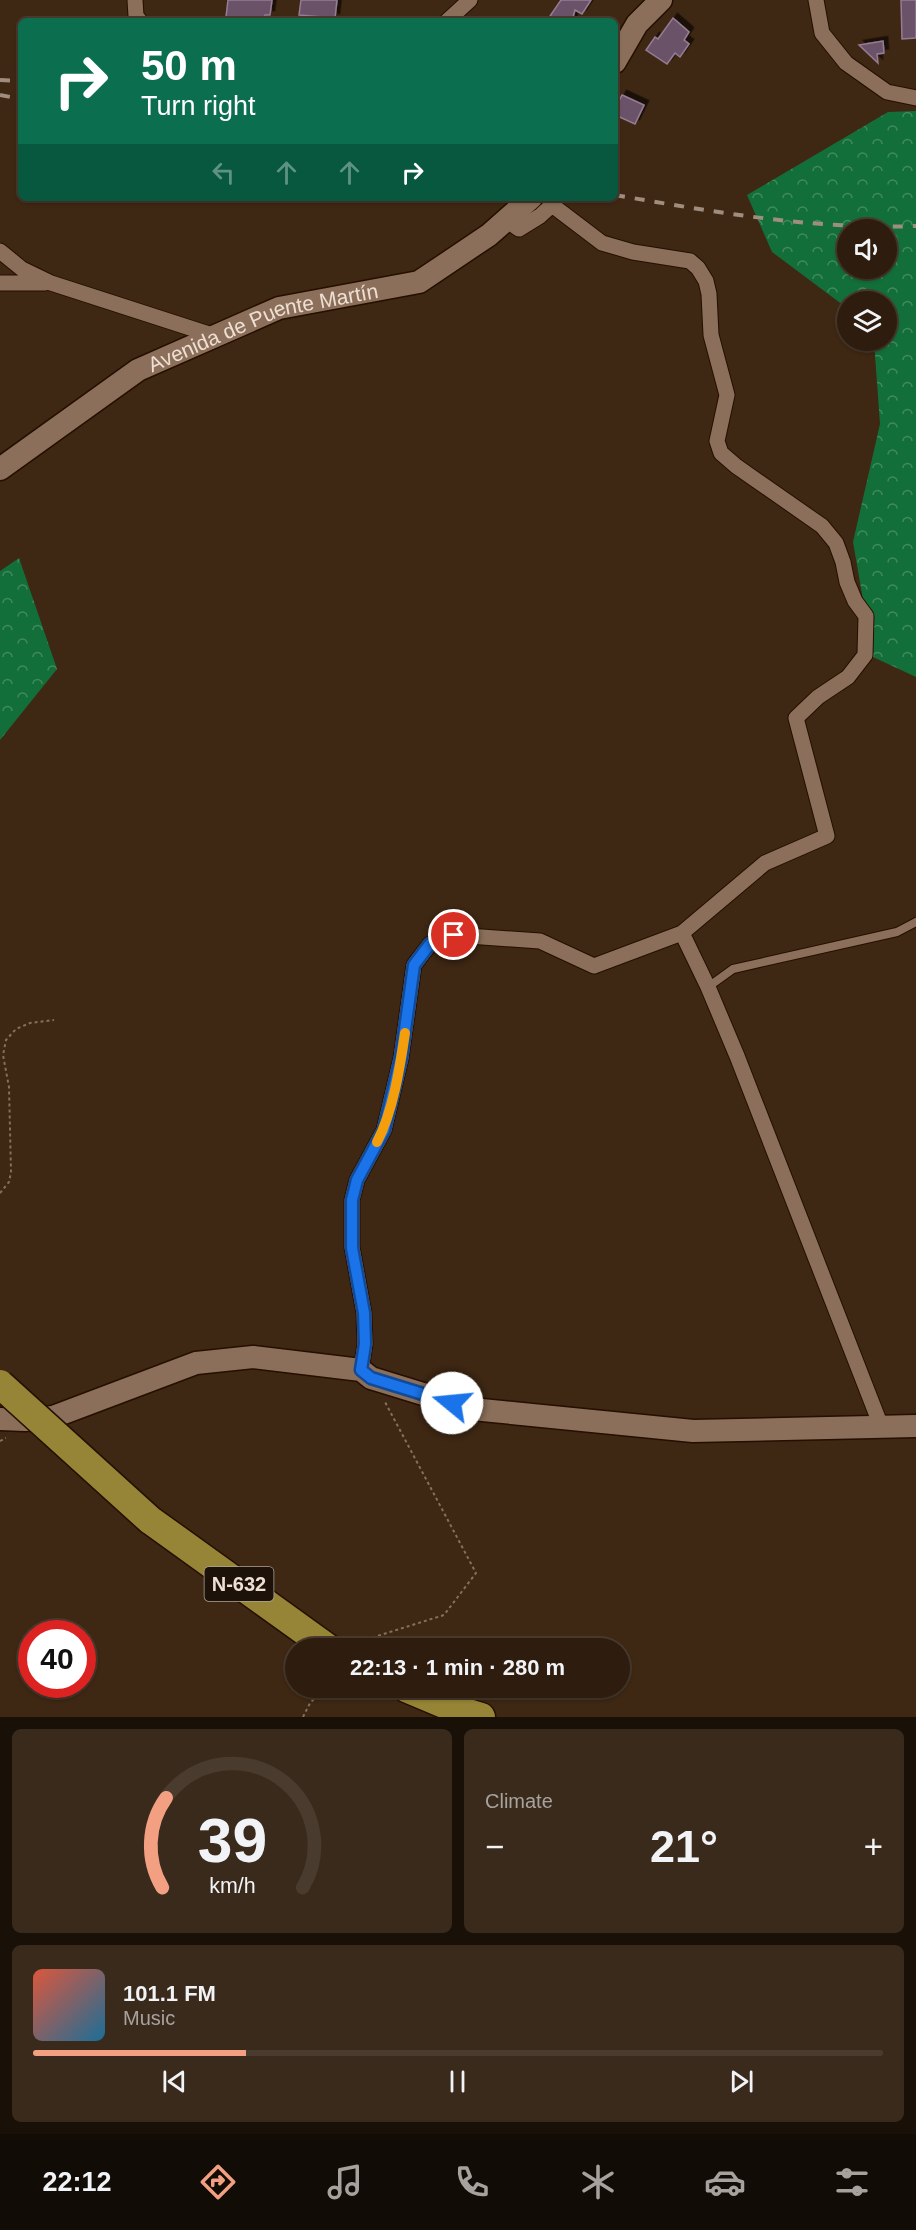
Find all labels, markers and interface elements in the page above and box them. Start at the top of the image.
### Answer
icon: right [42,42,120,120]
text: 50 m [141,42,237,89]
text: Turn right [141,91,256,121]
icon: left [207,156,240,189]
icon: ahead [270,156,303,189]
icon: ahead [333,156,366,189]
icon: right [396,156,429,189]
map controls [837,219,897,351]
button: sound [837,219,897,279]
street label: Avenida de Puente Martín [144,278,380,376]
button: layers [837,291,897,351]
pin [428,909,479,960]
icon: arrive [437,918,470,951]
position arrow [420,1371,484,1435]
road number: N-632 [204,1567,274,1601]
speed limit sign: 40 [18,1620,96,1698]
text: 22:13 · 1 min · 280 m [350,1655,565,1680]
text: Climate [485,1790,553,1812]
text: 39 [197,1806,267,1875]
text: 21° [650,1821,718,1872]
text: − [485,1828,504,1865]
text: + [864,1828,883,1865]
text: km/h [209,1874,255,1898]
text: 101.1 FM [123,1981,216,2006]
text: Music [123,2007,175,2029]
icon: previous [158,2065,191,2098]
icon: pause [441,2065,474,2098]
icon: next [725,2065,758,2098]
icon: directions [197,2161,239,2203]
icon: music [324,2161,366,2203]
icon: phone [451,2161,493,2203]
icon: climate [577,2161,619,2203]
icon: car [704,2161,746,2203]
icon: filters [831,2161,873,2203]
text: 22:12 [42,2167,112,2197]

